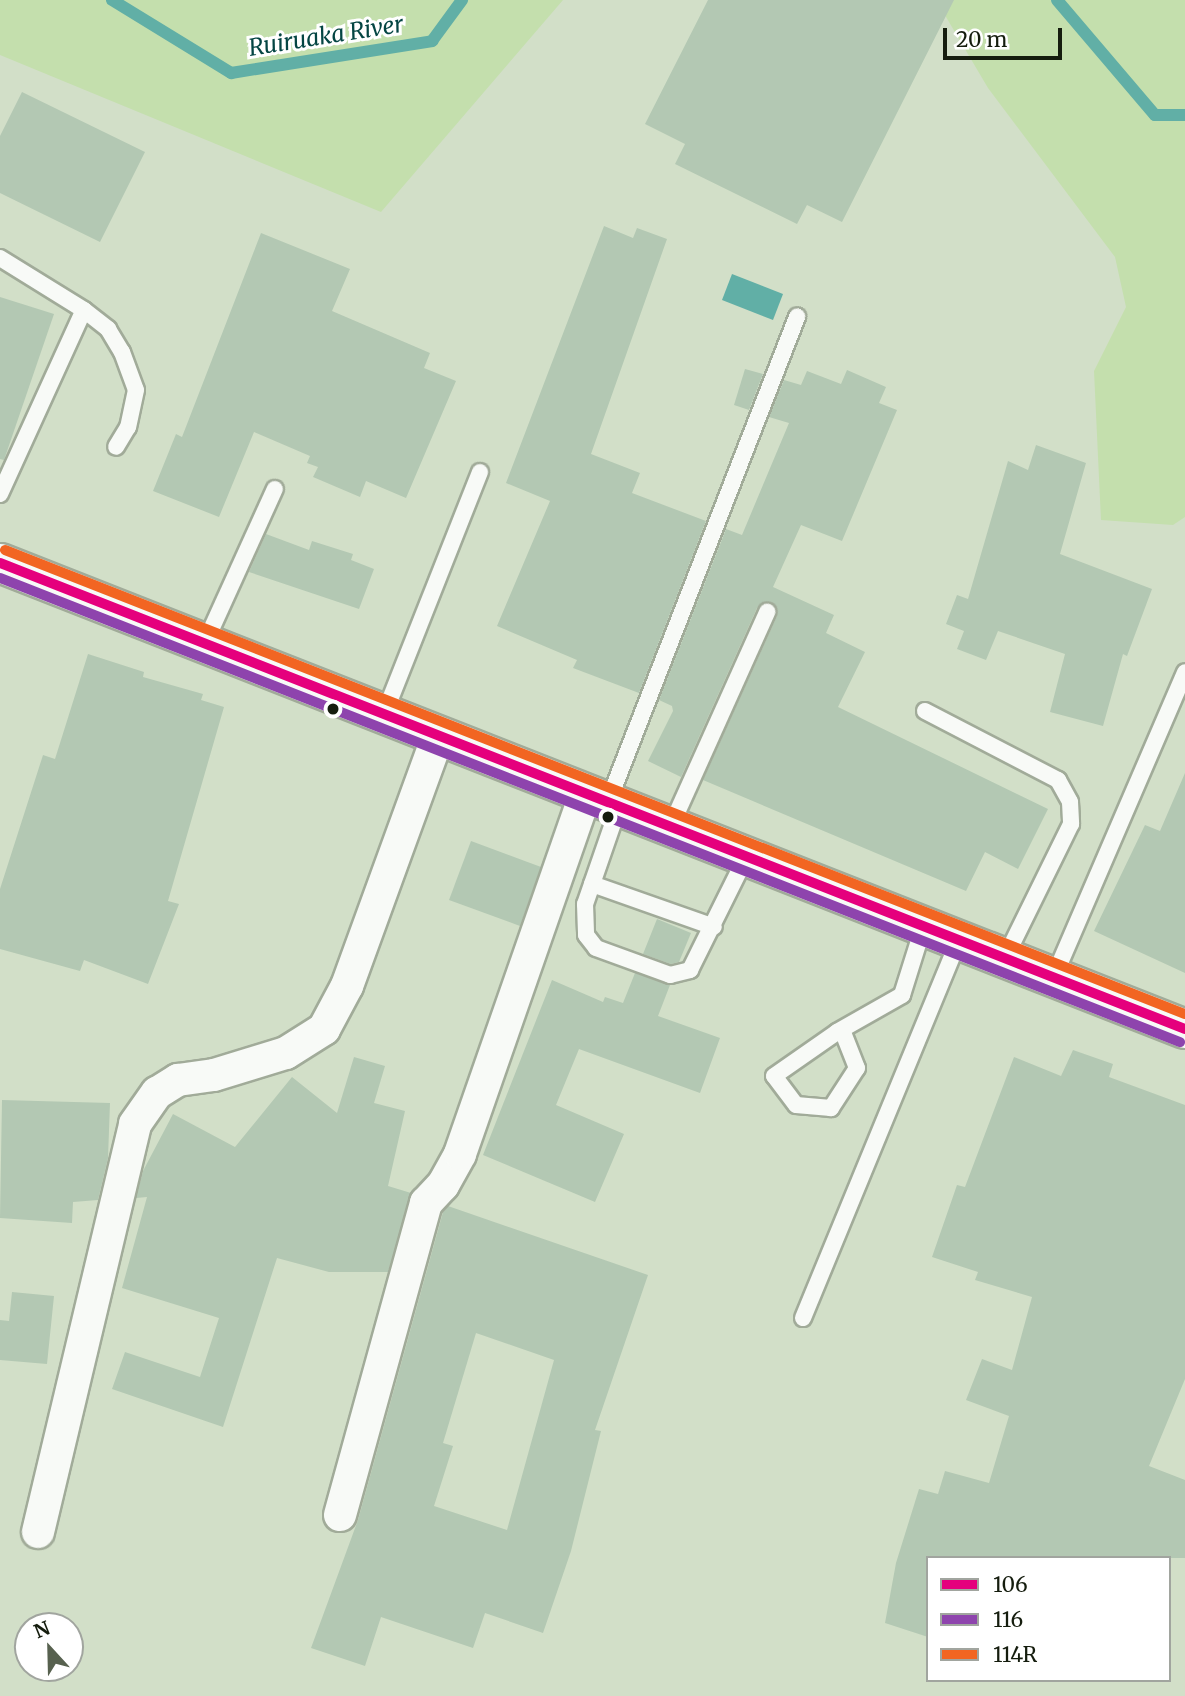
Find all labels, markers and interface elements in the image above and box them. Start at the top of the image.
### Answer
water label: Ruiruaka River [247,10,405,62]
scale bar [947,14,1066,58]
text: 20 m [956,26,1007,53]
unlabelled marker [326,702,340,716]
unlabelled marker [601,810,615,824]
legend [926,1556,1171,1682]
text: 106 [993,1571,1028,1598]
text: 116 [993,1606,1023,1633]
north arrow [14,1612,84,1682]
text: N [30,1615,53,1643]
text: 114R [993,1641,1037,1668]

